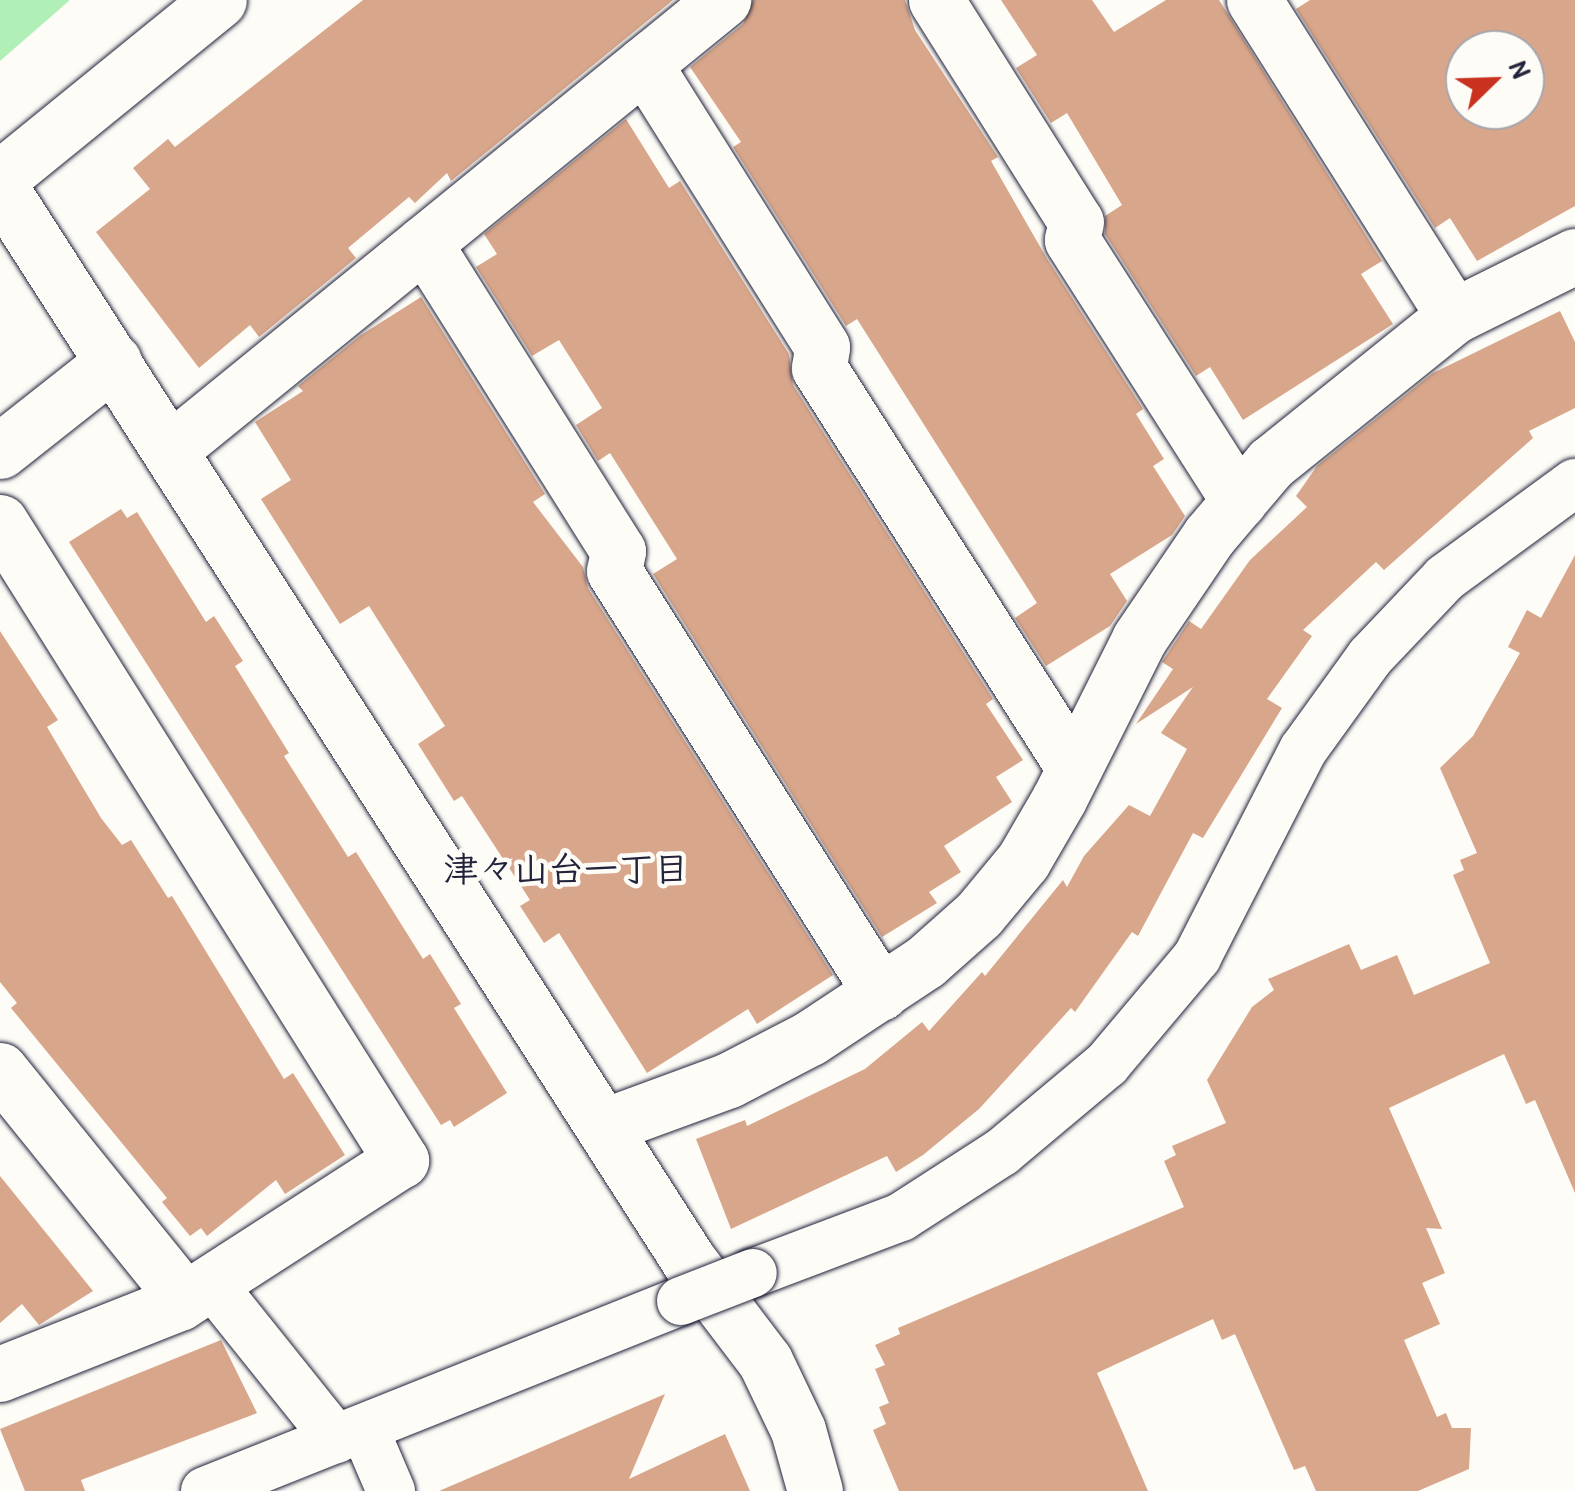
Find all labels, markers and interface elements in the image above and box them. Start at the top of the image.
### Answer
north arrow [1445,30,1545,130]
text: N [1500,55,1541,83]
district label: 津々山台一丁目 [444,848,688,890]

